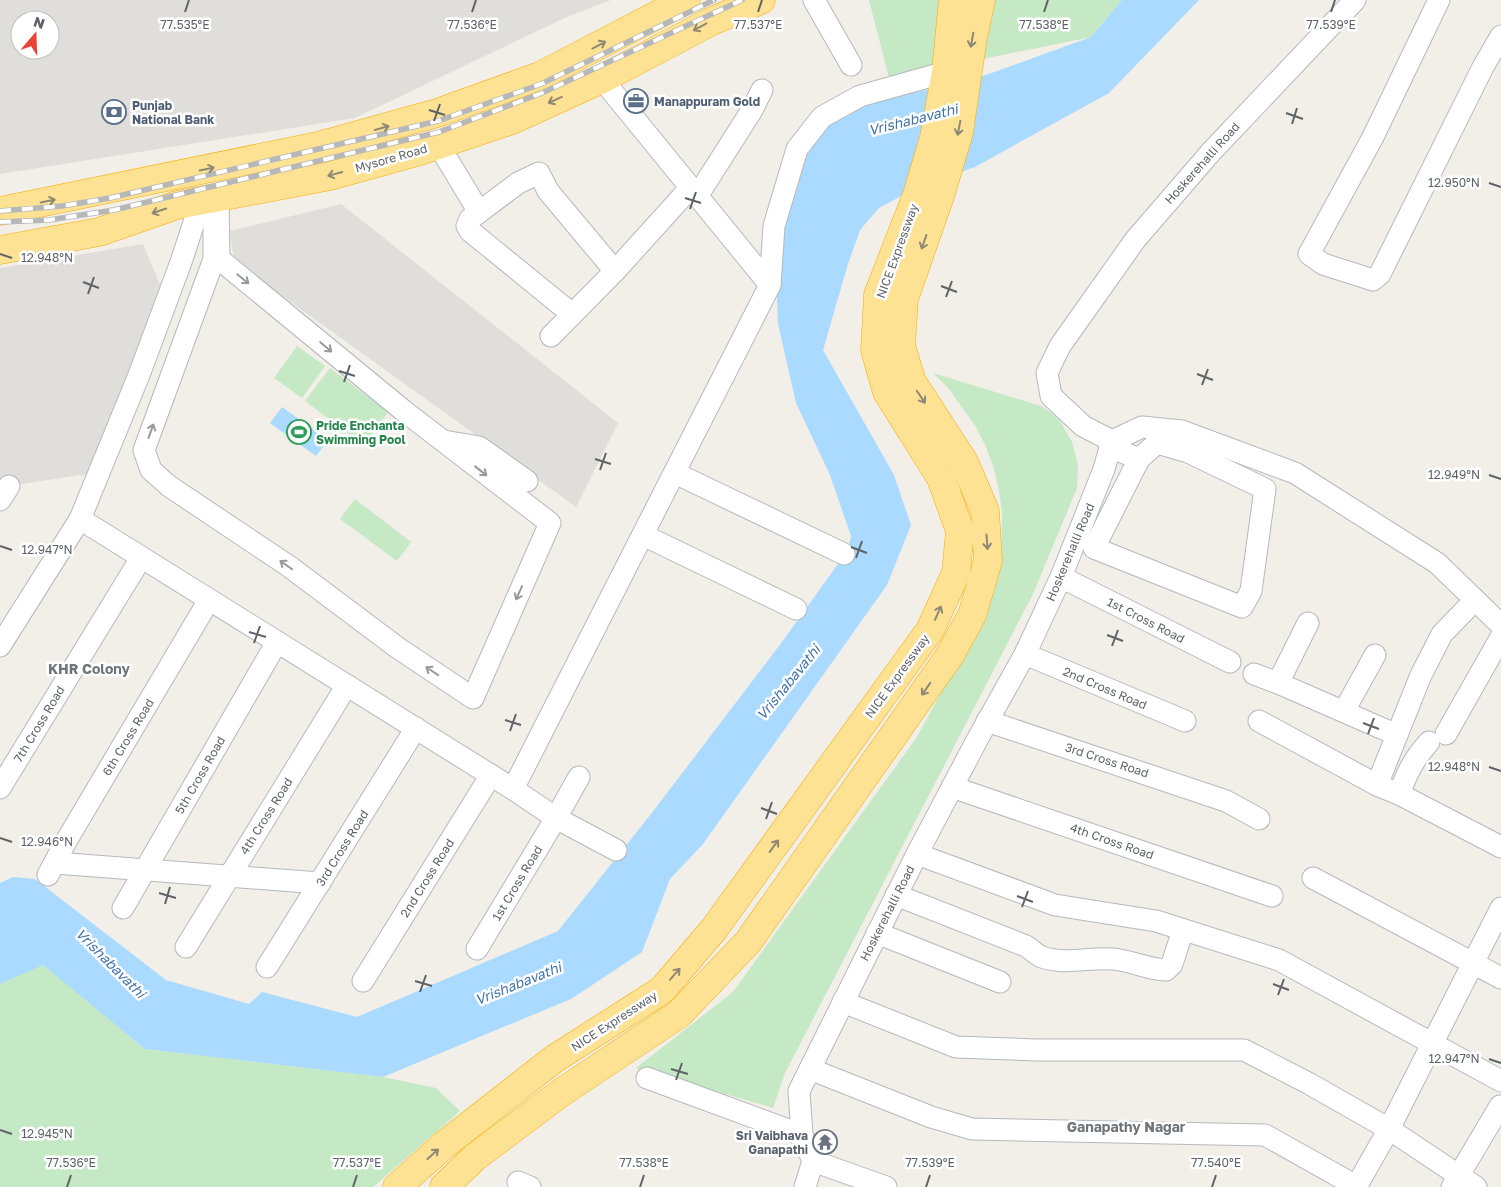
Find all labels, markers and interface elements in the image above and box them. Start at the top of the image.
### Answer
north arrow [10,10,60,60]
text: N [32,12,47,32]
text: 77.535°E [160,17,210,32]
text: 77.536°E [447,17,497,32]
text: 77.537°E [734,17,782,32]
text: 77.538°E [1019,17,1069,32]
text: 77.539°E [1306,17,1356,32]
one-way arrow [693,23,708,32]
one-way arrow [967,31,977,47]
one-way arrow [591,40,605,50]
office icon: Manappuram Gold [623,88,649,114]
place label: Manappuram Gold [654,94,760,109]
one-way arrow [548,96,563,106]
place label: Punjab National Bank [132,98,214,127]
bank icon: Punjab National Bank [101,99,127,125]
water label: Vrishabavathi [867,99,962,138]
one-way arrow [954,119,963,135]
street label: Hoskerehalli Road [1161,119,1243,207]
one-way arrow [374,123,390,133]
street label: Mysore Road [353,141,429,175]
one-way arrow [199,164,215,173]
one-way arrow [328,170,344,179]
text: 12.950°N [1428,175,1480,190]
one-way arrow [39,196,55,206]
street label: NICE Expressway [873,201,921,300]
one-way arrow [152,207,167,216]
one-way arrow [919,234,928,250]
text: 12.948°N [21,250,73,265]
one-way arrow [236,273,249,284]
one-way arrow [320,342,333,353]
one-way arrow [916,390,926,404]
place label: Pride Enchanta Swimming Pool [316,418,405,447]
sports icon: Pride Enchanta Swimming Pool [286,419,312,445]
one-way arrow [147,423,156,439]
one-way arrow [474,465,487,476]
text: 12.949°N [1428,467,1480,482]
street label: Hoskerehalli Road [1043,501,1097,603]
one-way arrow [982,534,991,550]
text: 12.947°N [21,542,73,557]
one-way arrow [280,560,294,570]
one-way arrow [514,585,524,600]
street label: 1st Cross Road [1105,594,1187,646]
one-way arrow [934,606,944,621]
street label: NICE Expressway [862,631,933,721]
water label: Vrishabavathi [753,639,825,723]
district label: KHR Colony [48,660,131,677]
street label: 2nd Cross Road [1061,664,1149,712]
one-way arrow [425,666,439,676]
one-way arrow [921,682,931,696]
street label: 7th Cross Road [10,683,68,765]
street label: 6th Cross Road [99,696,157,778]
street label: 5th Cross Road [172,733,228,817]
street label: 3rd Cross Road [1063,739,1151,781]
text: 12.948°N [1428,759,1480,774]
street label: 4th Cross Road [236,775,296,857]
street label: 3rd Cross Road [313,807,371,889]
street label: 4th Cross Road [1068,820,1156,862]
text: 12.946°N [21,834,73,849]
street label: 2nd Cross Road [397,836,457,920]
one-way arrow [769,839,779,853]
street label: 1st Cross Road [489,843,545,923]
street label: Hoskerehalli Road [856,863,918,963]
water label: Vrishabavathi [73,925,151,1003]
water label: Vrishabavathi [472,957,566,1008]
one-way arrow [669,968,681,981]
street label: NICE Expressway [568,987,660,1054]
text: 12.947°N [1428,1051,1480,1066]
district label: Ganapathy Nagar [1067,1118,1186,1135]
text: 12.945°N [21,1126,73,1141]
place label: Sri Vaibhava Ganapathi [736,1128,808,1157]
temple icon: Sri Vaibhava Ganapathi [812,1129,838,1155]
one-way arrow [427,1149,440,1160]
text: 77.536°E [46,1155,96,1170]
text: 77.537°E [333,1155,381,1170]
text: 77.538°E [619,1155,669,1170]
text: 77.539°E [905,1155,955,1170]
text: 77.540°E [1191,1155,1241,1170]

